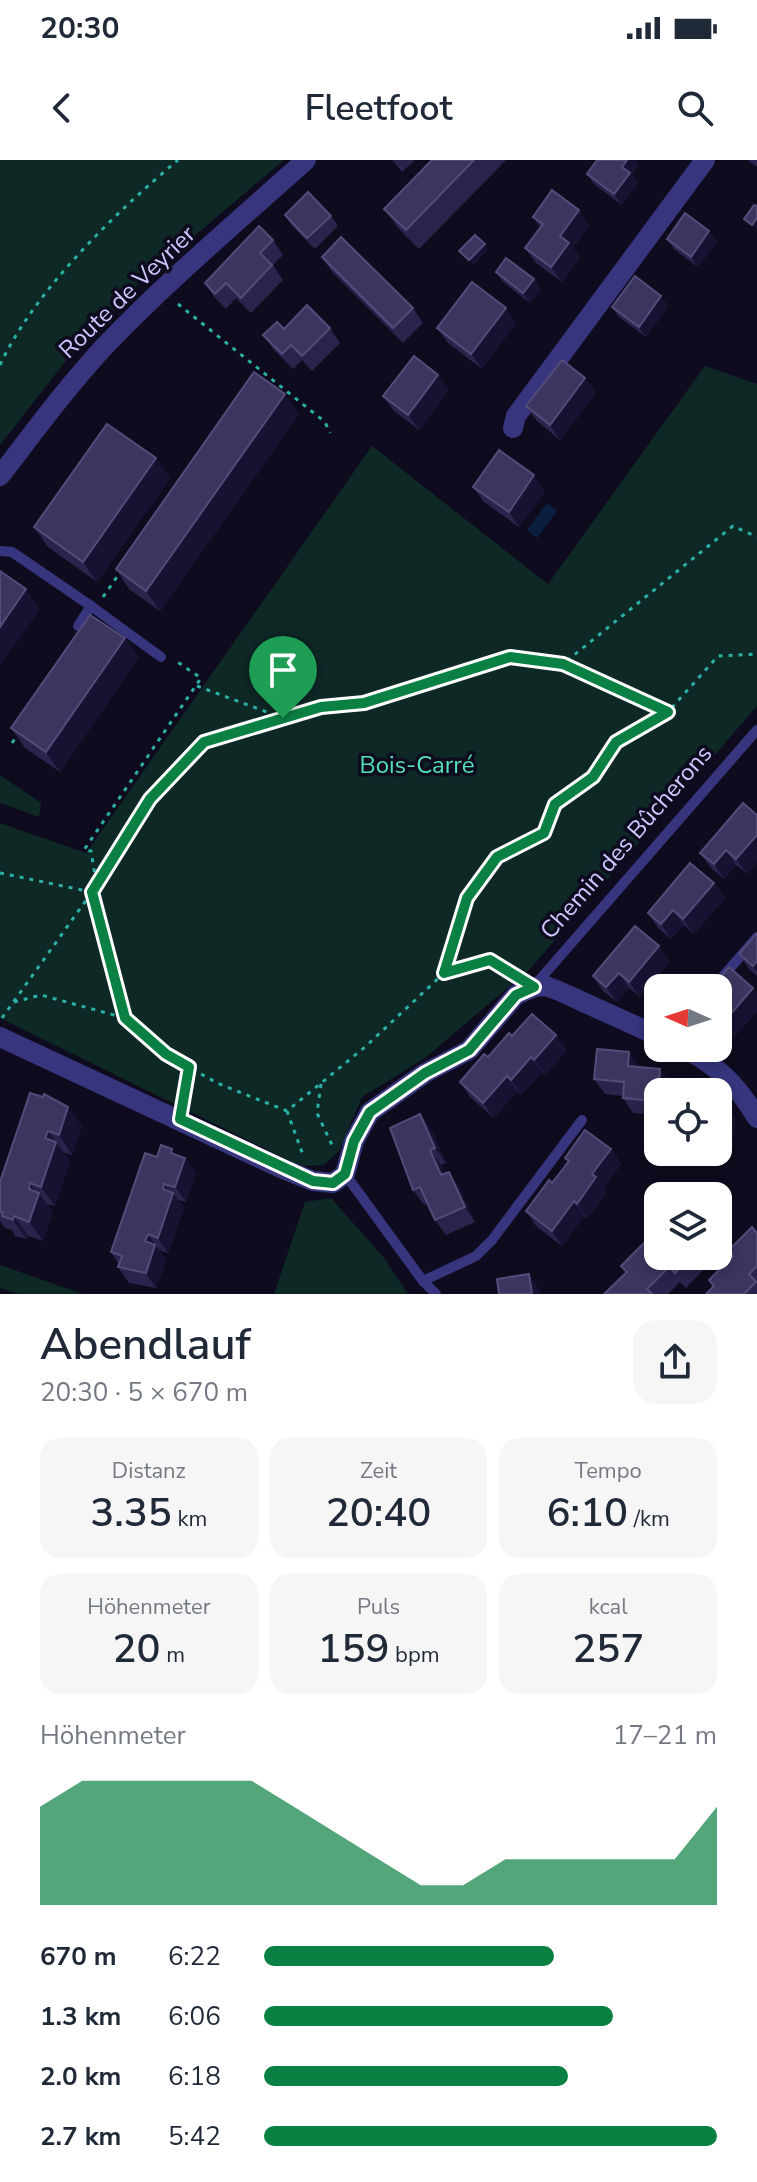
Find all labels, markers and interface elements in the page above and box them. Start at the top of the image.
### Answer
text: 20:30 [40,8,119,49]
text: Fleetfoot [304,84,453,133]
icon: back [40,86,84,130]
icon: search [673,86,717,130]
street label: Route de Veyrier [52,218,203,365]
pin [249,636,317,718]
icon: arrive [261,648,305,692]
street label: Chemin des Bûcherons [533,738,719,946]
park label: Bois-Carré [359,749,475,781]
north arrow [644,974,732,1062]
map controls [644,974,732,1270]
button: locate [644,1078,732,1166]
button: layers [644,1182,732,1270]
text: Abendlauf [40,1315,251,1375]
button: share [633,1320,717,1404]
text: 20:30 · 5 × 670 m [40,1375,248,1410]
text: Distanz [112,1456,186,1486]
text: Zeit [360,1456,397,1486]
text: Tempo [575,1456,642,1486]
text: 3.35 [90,1486,172,1540]
text: 20:40 [326,1486,431,1540]
text: 6:10 [547,1486,628,1540]
text: km [172,1504,207,1534]
text: /km [628,1504,670,1534]
text: Höhenmeter [87,1592,211,1622]
text: Puls [357,1592,400,1622]
text: kcal [589,1592,628,1622]
text: 20 [113,1622,161,1676]
text: 159 [317,1622,389,1676]
text: 257 [572,1622,644,1676]
text: m [161,1640,185,1670]
text: bpm [389,1640,440,1670]
text: Höhenmeter [40,1718,186,1753]
text: 17–21 m [613,1718,717,1753]
text: 670 m [40,1939,117,1974]
text: 6:22 [168,1939,221,1974]
text: 1.3 km [40,1999,121,2034]
text: 6:06 [168,1999,221,2034]
text: 2.0 km [40,2059,121,2094]
text: 6:18 [168,2059,221,2094]
text: 2.7 km [40,2119,121,2154]
text: 5:42 [168,2119,221,2154]

